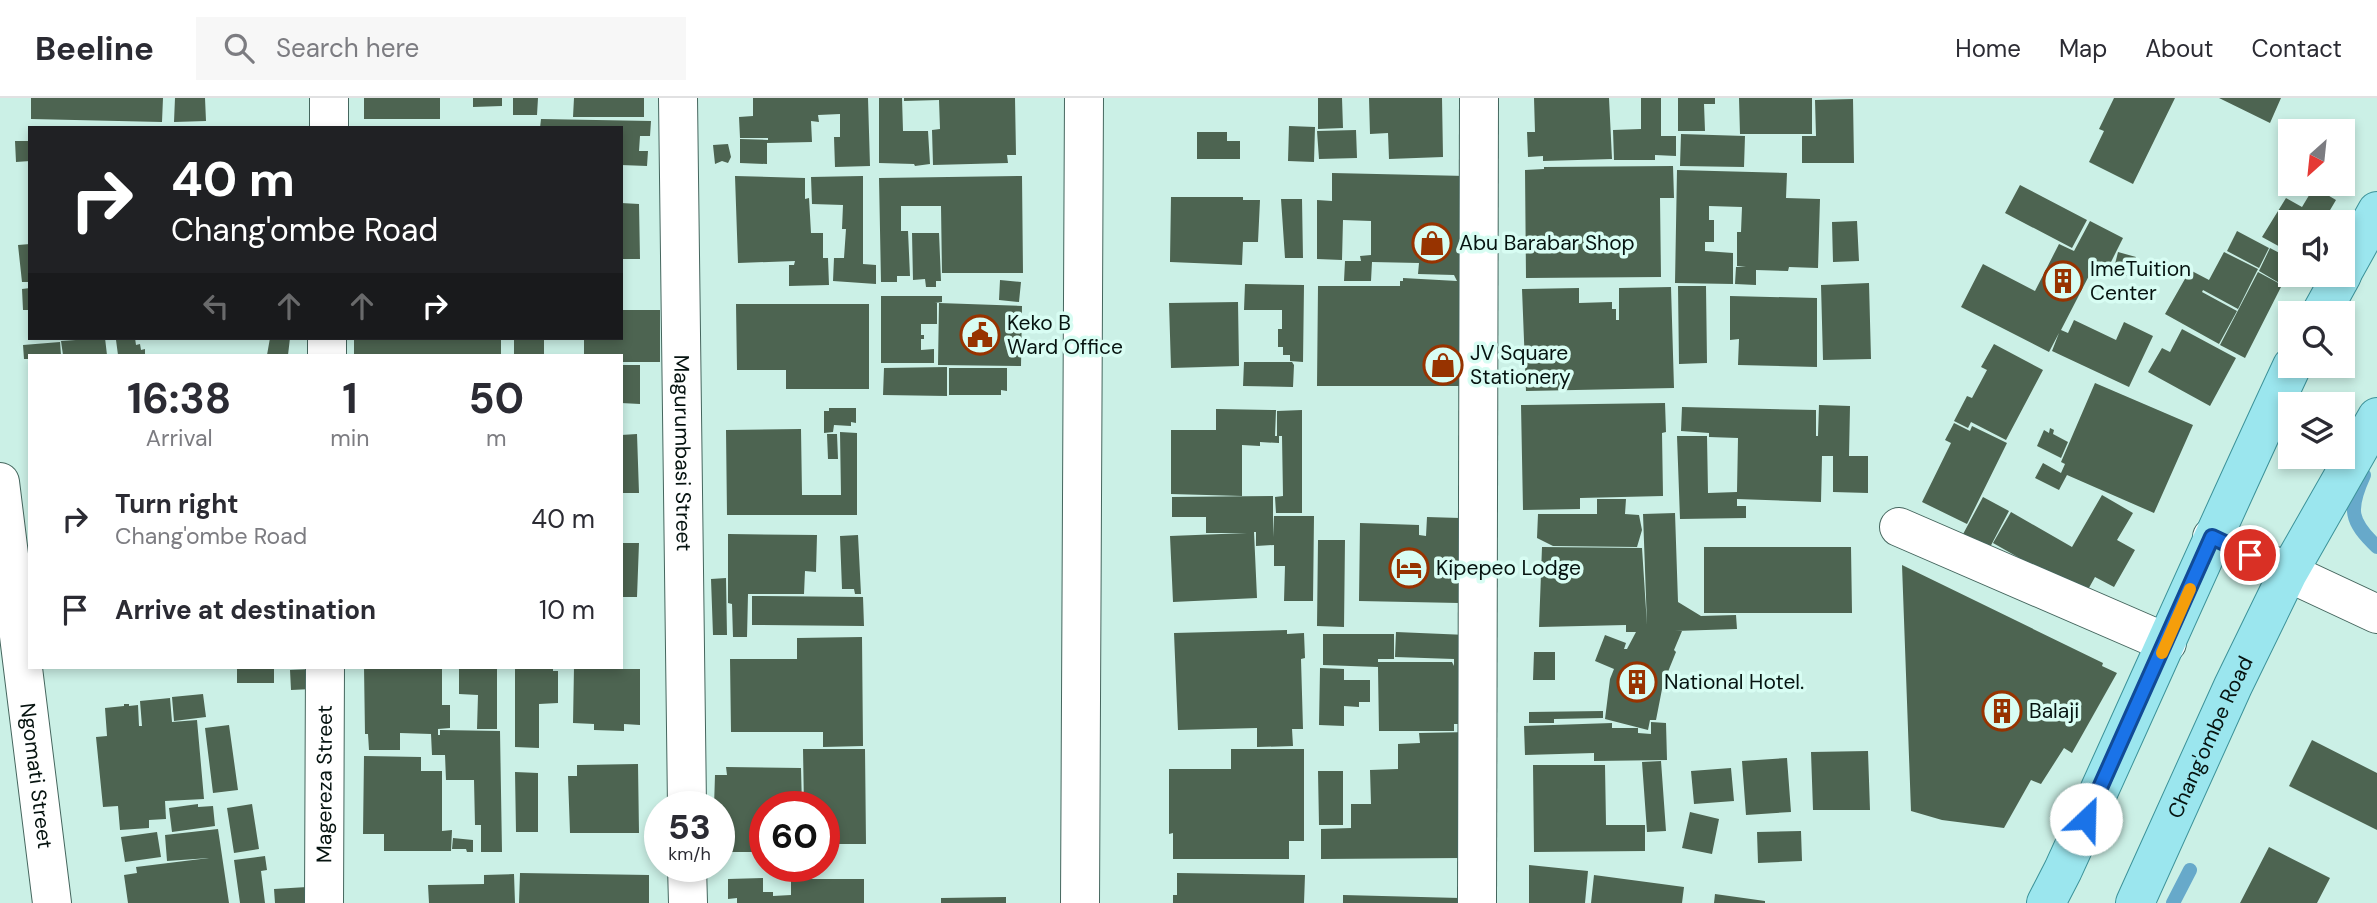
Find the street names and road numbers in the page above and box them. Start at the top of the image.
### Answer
street label: Magurumbasi Street [667,354,698,552]
street label: Chang'ombe Road [2161,651,2259,823]
street label: Ngomati Street [13,701,59,850]
street label: Magereza Street [310,705,339,863]

